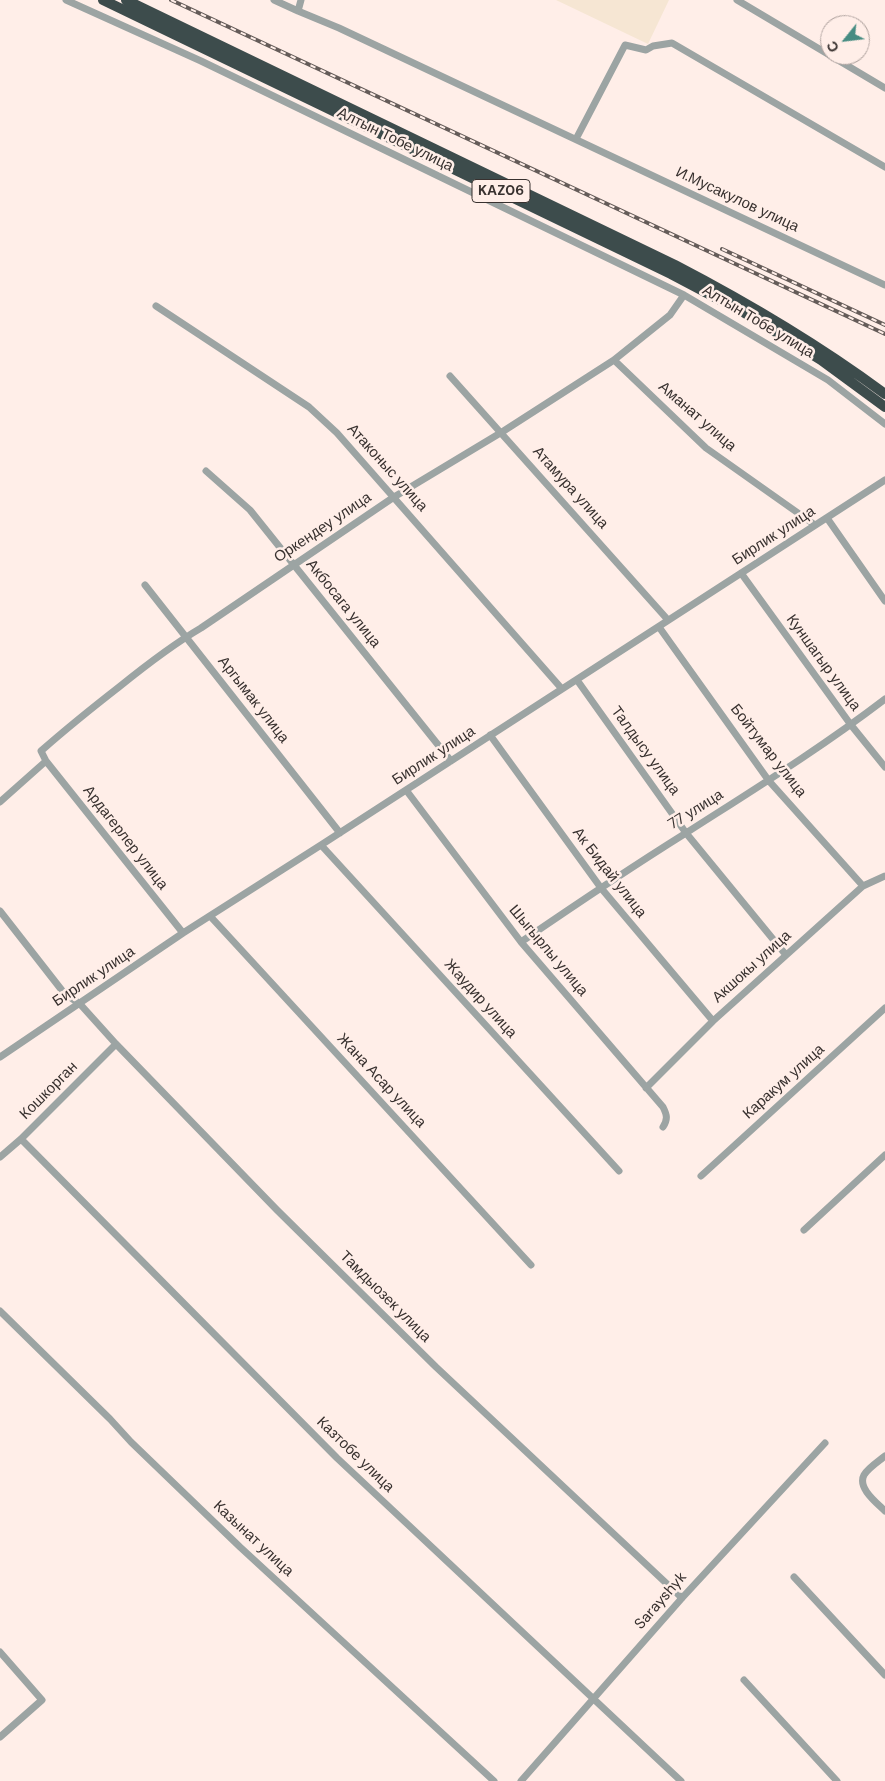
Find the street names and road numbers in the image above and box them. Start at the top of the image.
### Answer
street label: Алтын Тобе улица [334,104,456,176]
street label: И.Мусакулов улица [672,164,802,236]
road number: KАZ06 [472,180,530,202]
street label: Алтын Тобе улица [699,282,817,362]
street label: Аманат улица [654,378,740,456]
street label: Атаконыс улица [343,421,431,515]
street label: Атамура улица [528,443,612,533]
street label: Оркендеу улица [271,489,375,567]
street label: Бирлик улица [729,503,819,569]
street label: Акбосага улица [302,556,384,652]
street label: Куншагыр улица [782,611,864,715]
street label: Аргымак улица [214,653,292,747]
street label: Бойтумар улица [726,701,810,801]
street label: Талдысу улица [607,703,683,799]
street label: Бирлик улица [389,723,479,789]
street label: Ардагерлер улица [79,782,171,894]
street label: 77 улица [665,786,727,834]
street label: Ак Бидай улица [568,824,650,922]
street label: Шыгырлы улица [505,902,591,1000]
street label: Акшокы улица [709,927,795,1007]
street label: Бирлик улица [50,943,138,1011]
street label: Жаудир улица [440,956,520,1042]
street label: Жана Асар улица [333,1030,429,1132]
street label: Каракум улица [740,1041,828,1123]
street label: Кошкорган [16,1058,82,1124]
street label: Тамдыозек улица [336,1248,434,1346]
street label: Казтобе улица [312,1414,398,1496]
street label: Казынат улица [209,1497,297,1581]
street label: Sarayshyk [631,1569,691,1633]

